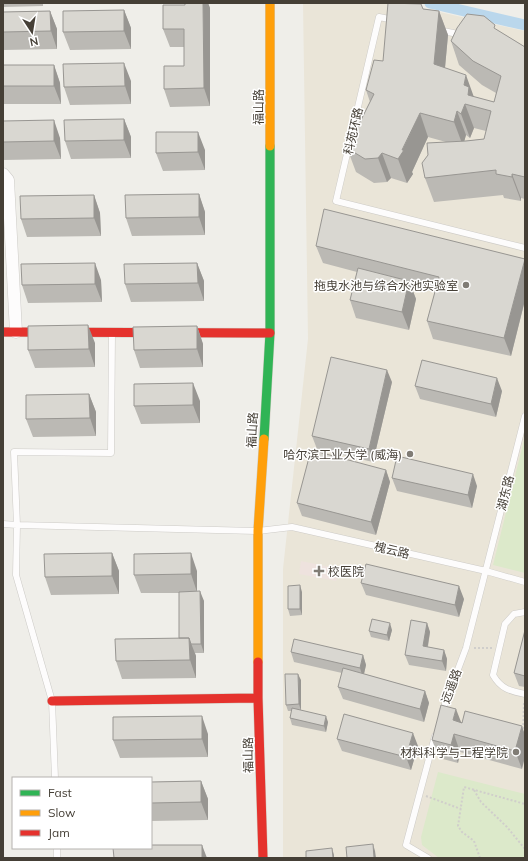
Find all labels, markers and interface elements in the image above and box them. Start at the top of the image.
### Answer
north arrow [12,12,52,52]
text: N [29,34,40,49]
street label: 福山路 [251,89,266,125]
street label: 科苑环路 [340,106,366,156]
place label: 拖曳水池与综合水池实验室 [314,278,458,293]
marker: 拖曳水池与综合水池实验室 [461,280,471,290]
street label: 福山路 [244,412,260,448]
place label: 哈尔滨工业大学 (威海) [283,447,402,462]
marker: 哈尔滨工业大学 (威海) [405,449,415,459]
street label: 湖东路 [493,474,517,512]
street label: 槐云路 [373,539,411,561]
place label: 校医院 [328,564,364,579]
marker: 校医院 [313,565,325,577]
street label: 远遥路 [438,667,464,705]
street label: 福山路 [240,737,256,773]
place label: 材料科学与工程学院 [400,745,508,760]
marker: 材料科学与工程学院 [511,747,521,757]
legend [12,777,152,849]
text: Fast [48,785,72,800]
text: Slow [48,805,76,820]
text: Jam [48,825,70,840]

